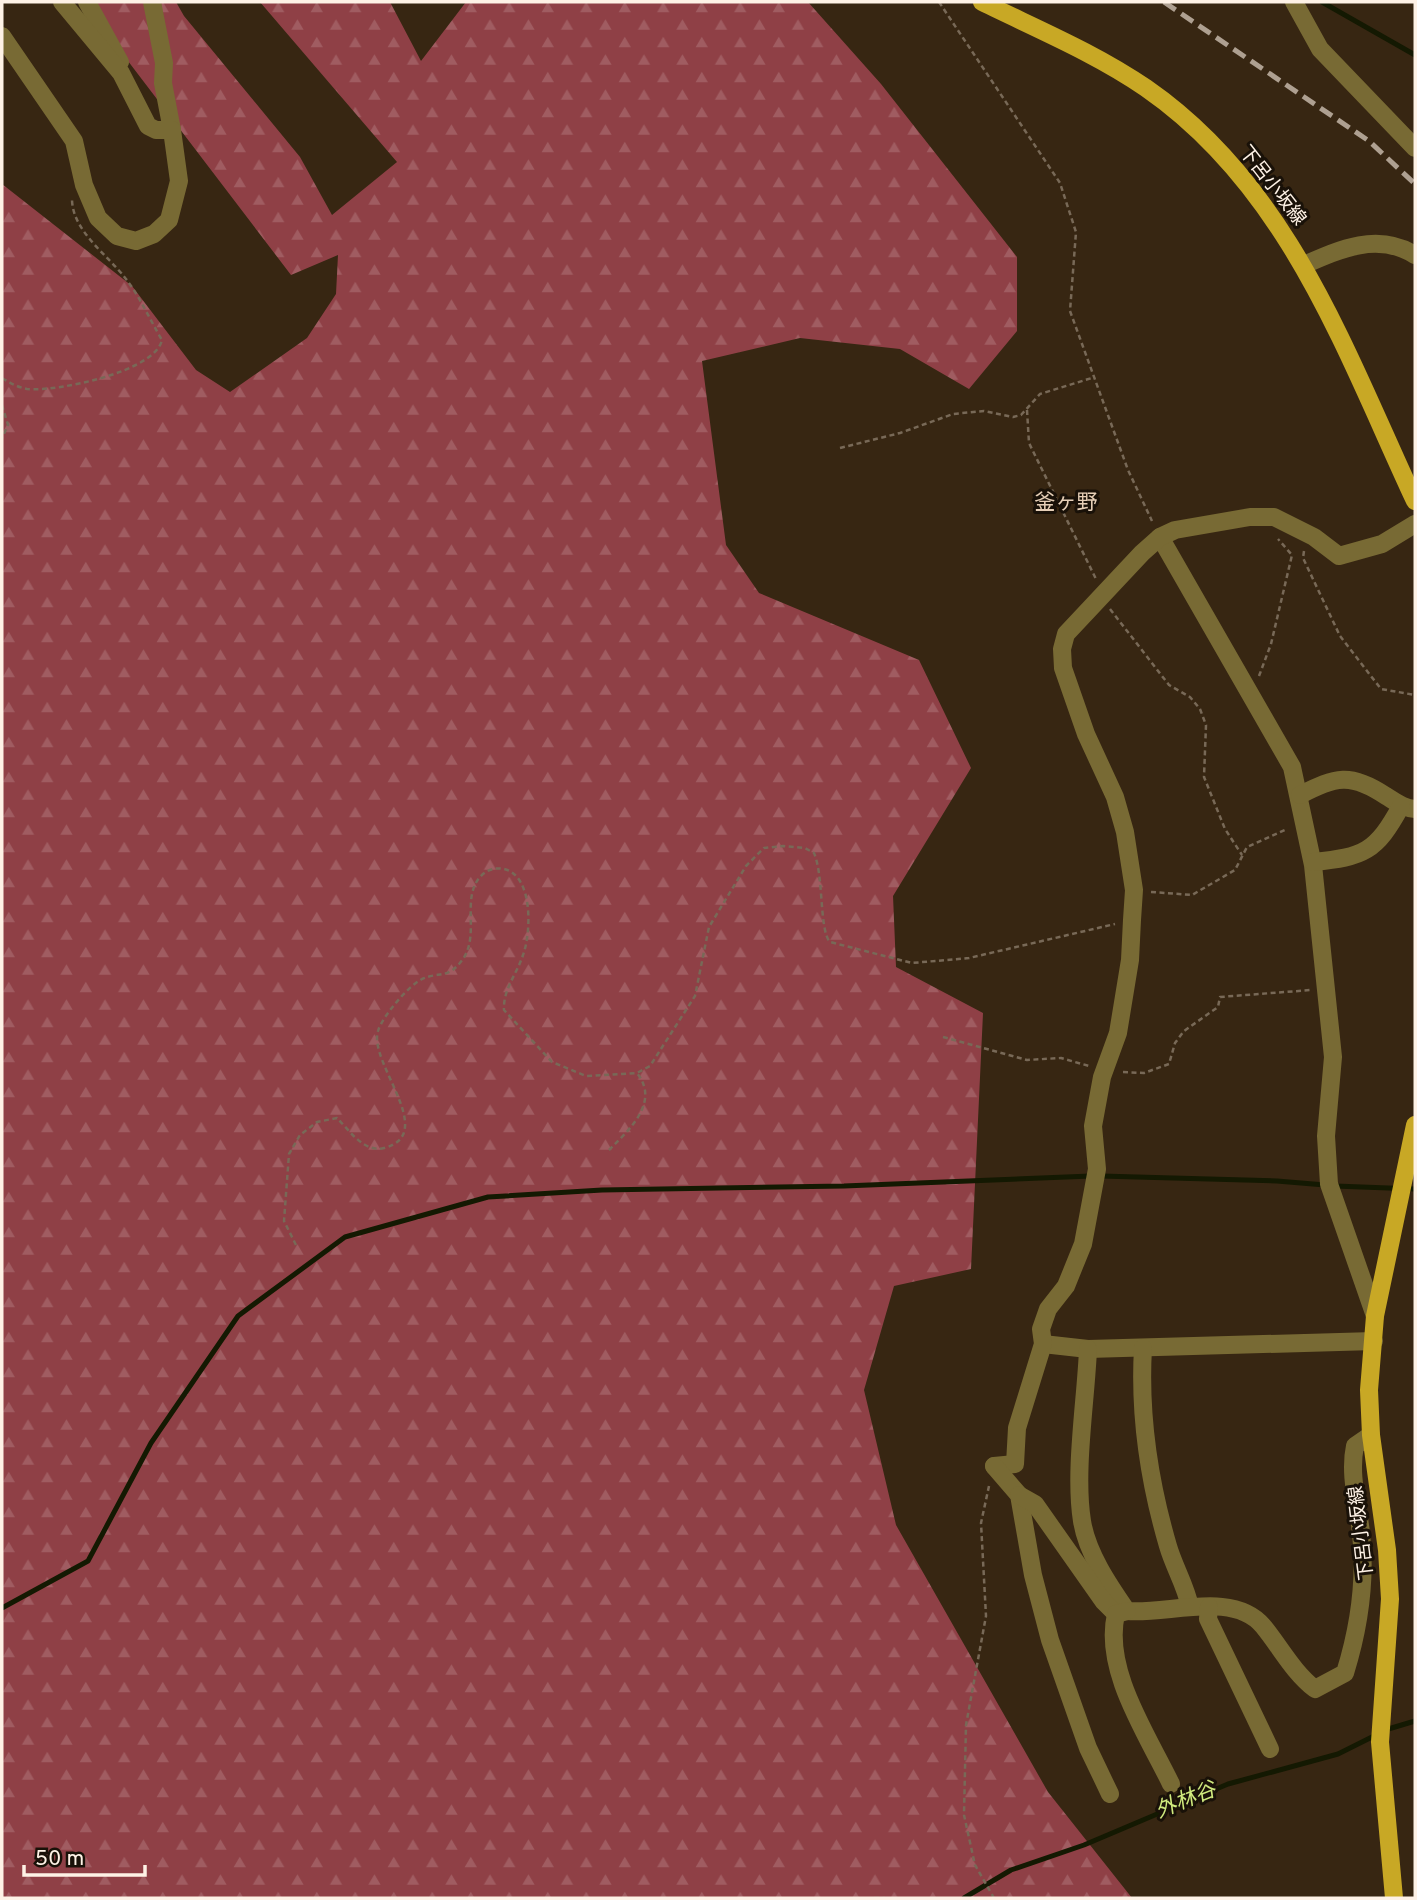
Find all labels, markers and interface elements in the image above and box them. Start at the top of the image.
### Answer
street label: 下呂小坂線 [1233,141,1311,231]
district label: 釜ヶ野 [1035,490,1098,517]
street label: 下呂小坂線 [1344,1484,1380,1582]
water label: 外林谷 [1152,1776,1222,1825]
scale bar [24,1834,145,1878]
text: 50 m [35,1846,84,1873]

